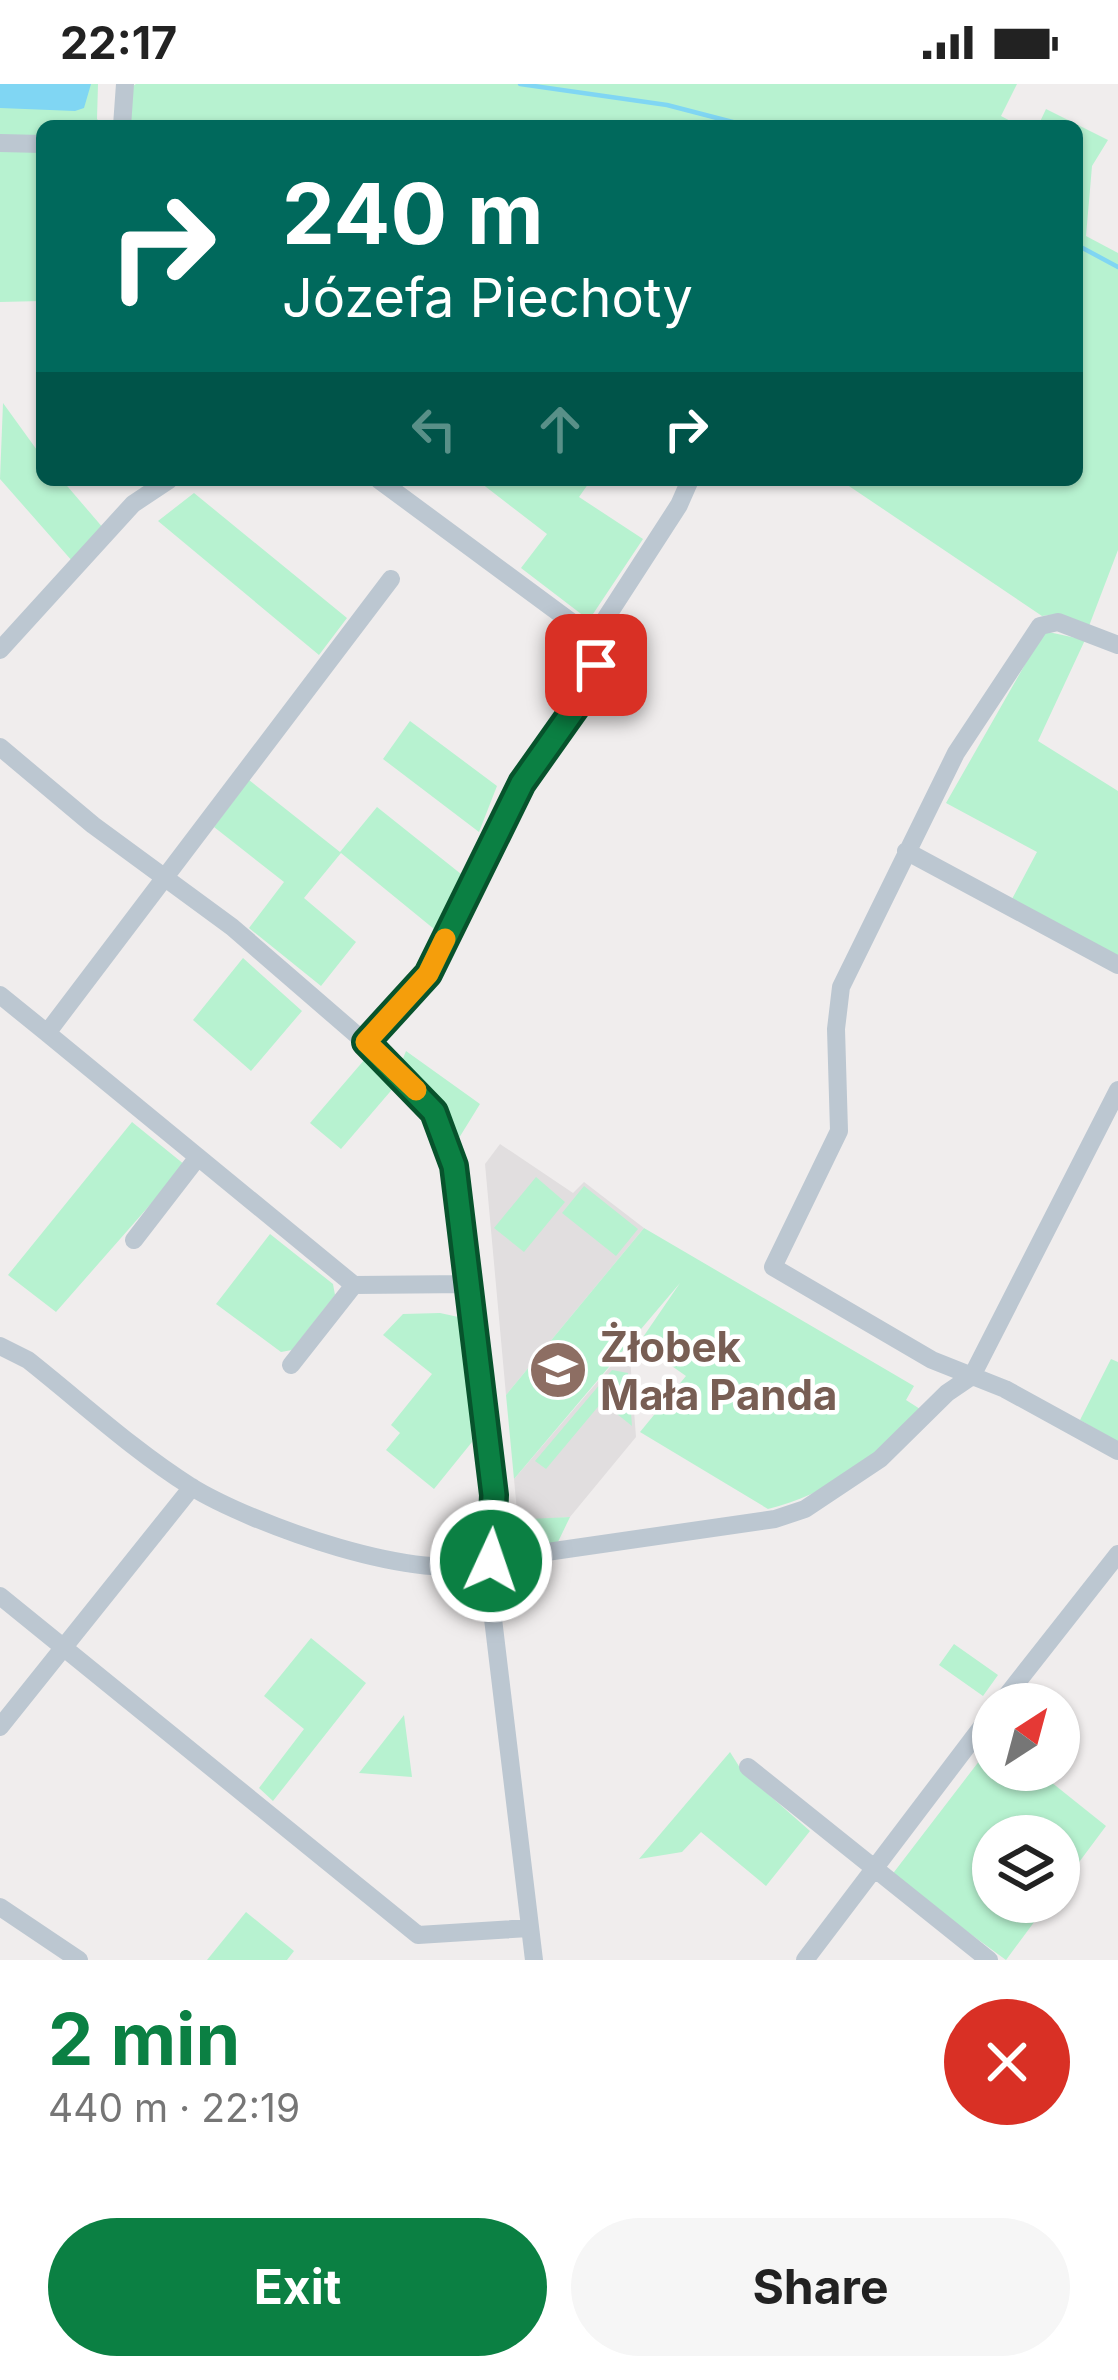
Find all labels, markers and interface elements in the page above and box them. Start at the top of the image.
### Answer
text: 22:17 [60,15,177,70]
text: 240 m [282,163,544,264]
icon: right [84,168,240,324]
text: Józefa Piechoty [282,265,693,330]
icon: left [401,396,467,462]
icon: ahead [527,396,593,462]
icon: right [653,396,719,462]
pin [545,614,647,716]
icon: arrive [563,632,629,698]
place label: Żłobek Mała Panda [600,1321,837,1420]
school or university icon: Żłobek Mała Panda [527,1339,589,1401]
position arrow [428,1498,554,1624]
north arrow [972,1683,1080,1791]
map controls [972,1683,1080,1923]
button: layers [972,1815,1080,1923]
text: 2 min [48,1995,240,2082]
button: close [944,1999,1070,2125]
text: 440 m · 22:19 [48,2084,300,2131]
button: Exit [48,2218,547,2356]
button: Share [571,2218,1070,2356]

